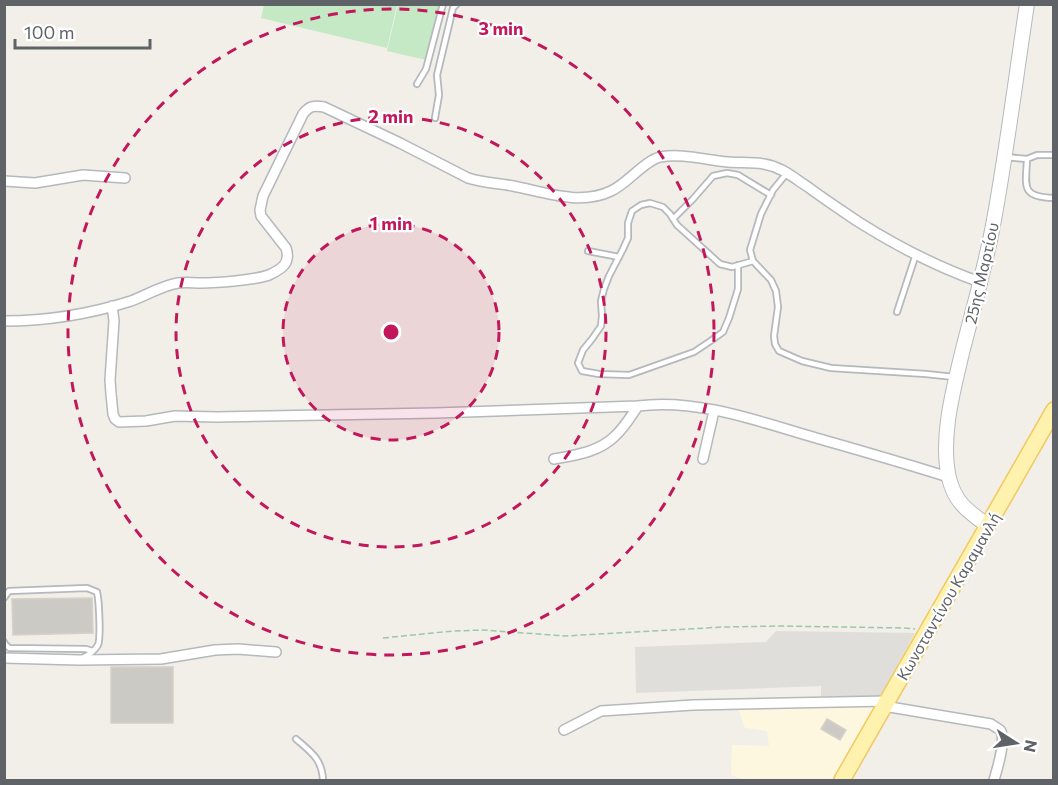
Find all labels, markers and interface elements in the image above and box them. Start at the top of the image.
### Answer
scale bar [15,12,150,50]
text: 3 min [478,17,524,39]
text: 100 m [24,21,74,43]
text: 2 min [369,105,413,127]
text: 1 min [370,212,412,234]
street label: 25ης Μαρτίου [960,220,1002,326]
centre of rings [381,322,401,342]
street label: Κωνσταντίνου Καραμανλή [892,509,1004,683]
north arrow [986,713,1046,773]
text: N [1021,738,1042,754]

